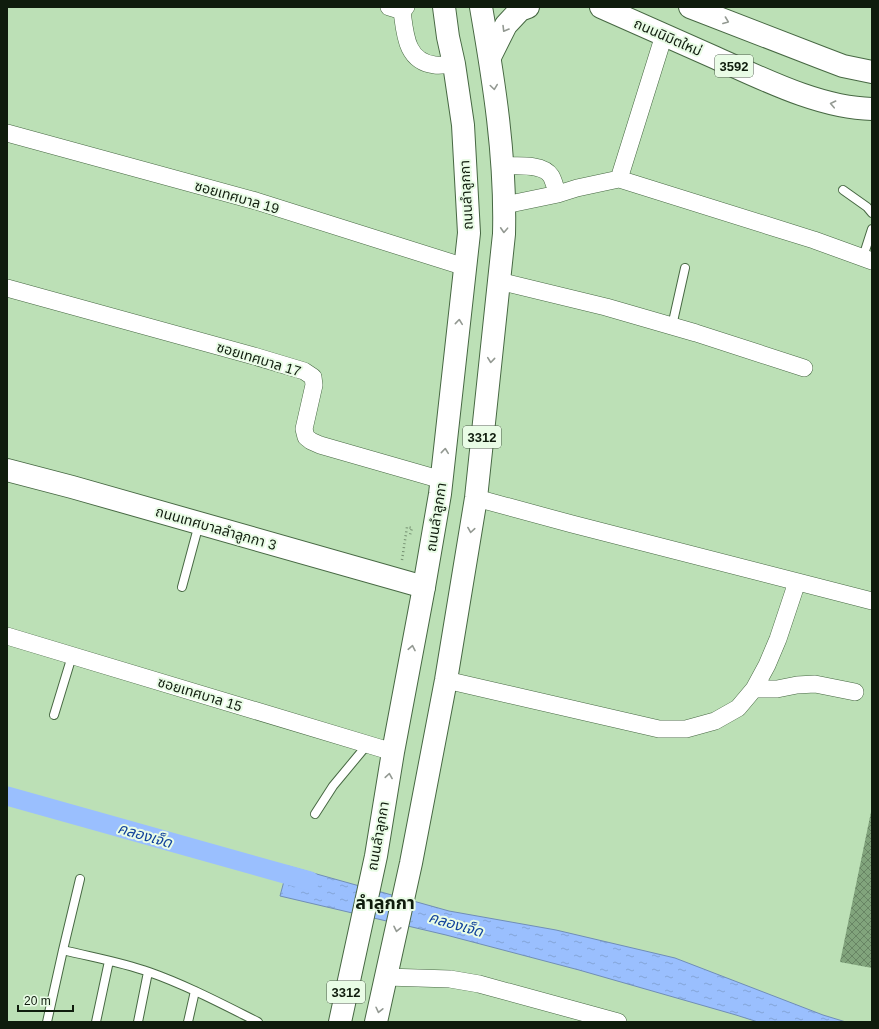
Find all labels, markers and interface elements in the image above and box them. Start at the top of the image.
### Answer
street label: ถนนนิมิตใหม่ [632,15,704,59]
one-way arrow [723,16,730,24]
one-way arrow [503,24,510,31]
road number: 3592 [715,55,753,77]
one-way arrow [489,84,498,90]
one-way arrow [830,100,837,108]
street label: ถนนลำลูกกา [456,160,477,230]
street label: ซอยเทศบาล 19 [193,177,281,217]
one-way arrow [500,227,509,233]
one-way arrow [454,319,463,325]
street label: ซอยเทศบาล 17 [215,339,303,379]
one-way arrow [486,357,495,363]
road number: 3312 [463,426,501,448]
one-way arrow [440,448,449,454]
street label: ถนนลำลูกกา [423,481,450,553]
street label: ถนนเทศบาลลำลูกกา 3 [153,503,278,554]
one-way arrow [467,527,475,534]
one-way arrow [408,645,416,651]
street label: ซอยเทศบาล 15 [156,674,244,714]
one-way arrow [384,773,393,779]
street label: ถนนลำลูกกา [364,800,393,872]
water label: คลองเจ็ด [116,819,175,851]
district label: ลำลูกกา [355,893,415,914]
water label: คลองเจ็ด [427,908,486,940]
one-way arrow [393,925,401,932]
road number: 3312 [327,981,365,1003]
scale bar [18,987,73,1013]
text: 20 m [24,994,51,1008]
one-way arrow [375,1007,383,1013]

